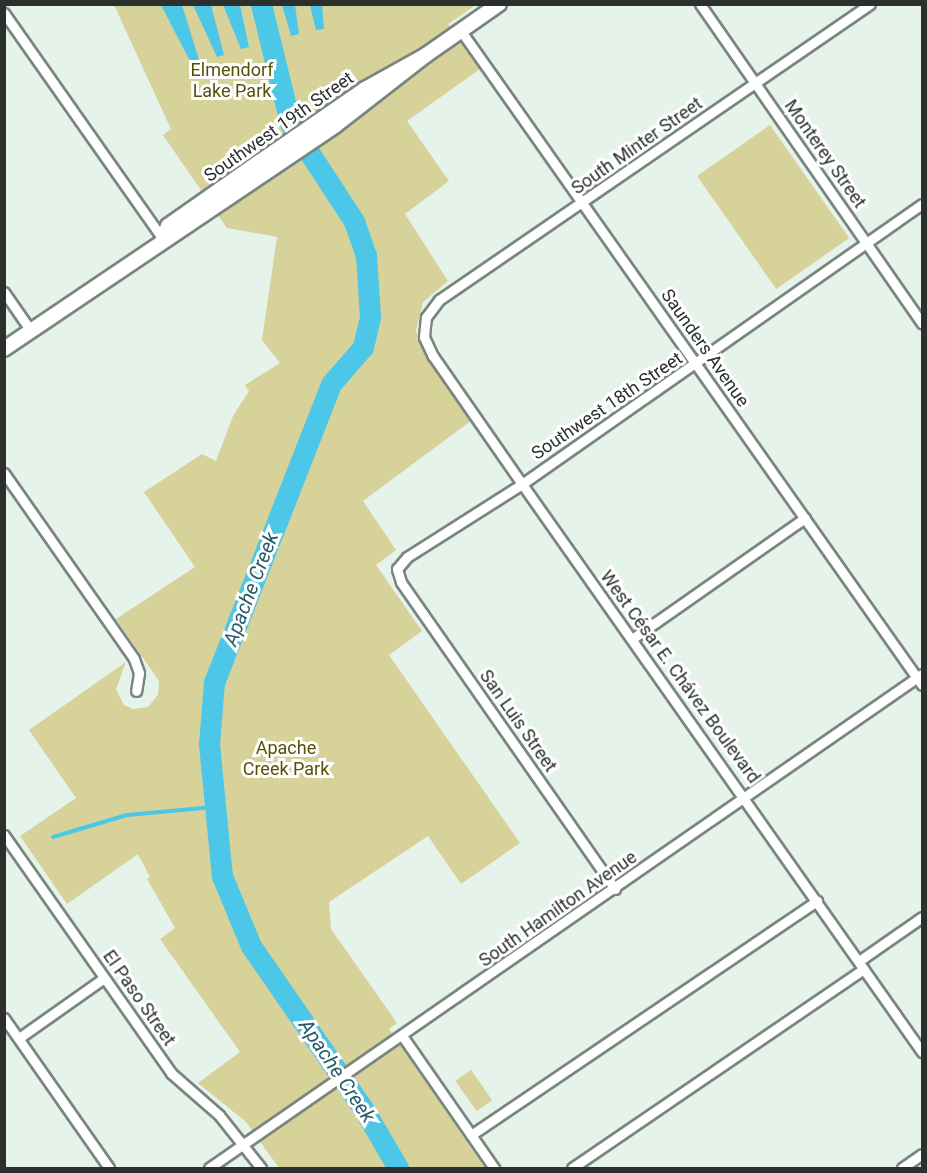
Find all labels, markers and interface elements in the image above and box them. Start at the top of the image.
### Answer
park label: Elmendorf Lake Park [191,60,273,103]
street label: Southwest 19th Street [200,67,358,187]
street label: South Minter Street [567,93,707,199]
street label: Monterey Street [780,96,870,212]
street label: Saunders Avenue [656,285,754,411]
street label: Southwest 18th Street [527,347,687,465]
water label: Apache Creek [218,529,284,649]
street label: West César E. Chávez Boulevard [596,566,764,788]
street label: San Luis Street [475,666,561,776]
park label: Apache Creek Park [243,738,329,780]
street label: South Hamilton Avenue [475,846,641,972]
street label: El Paso Street [98,946,180,1050]
water label: Apache Creek [294,1015,380,1127]

